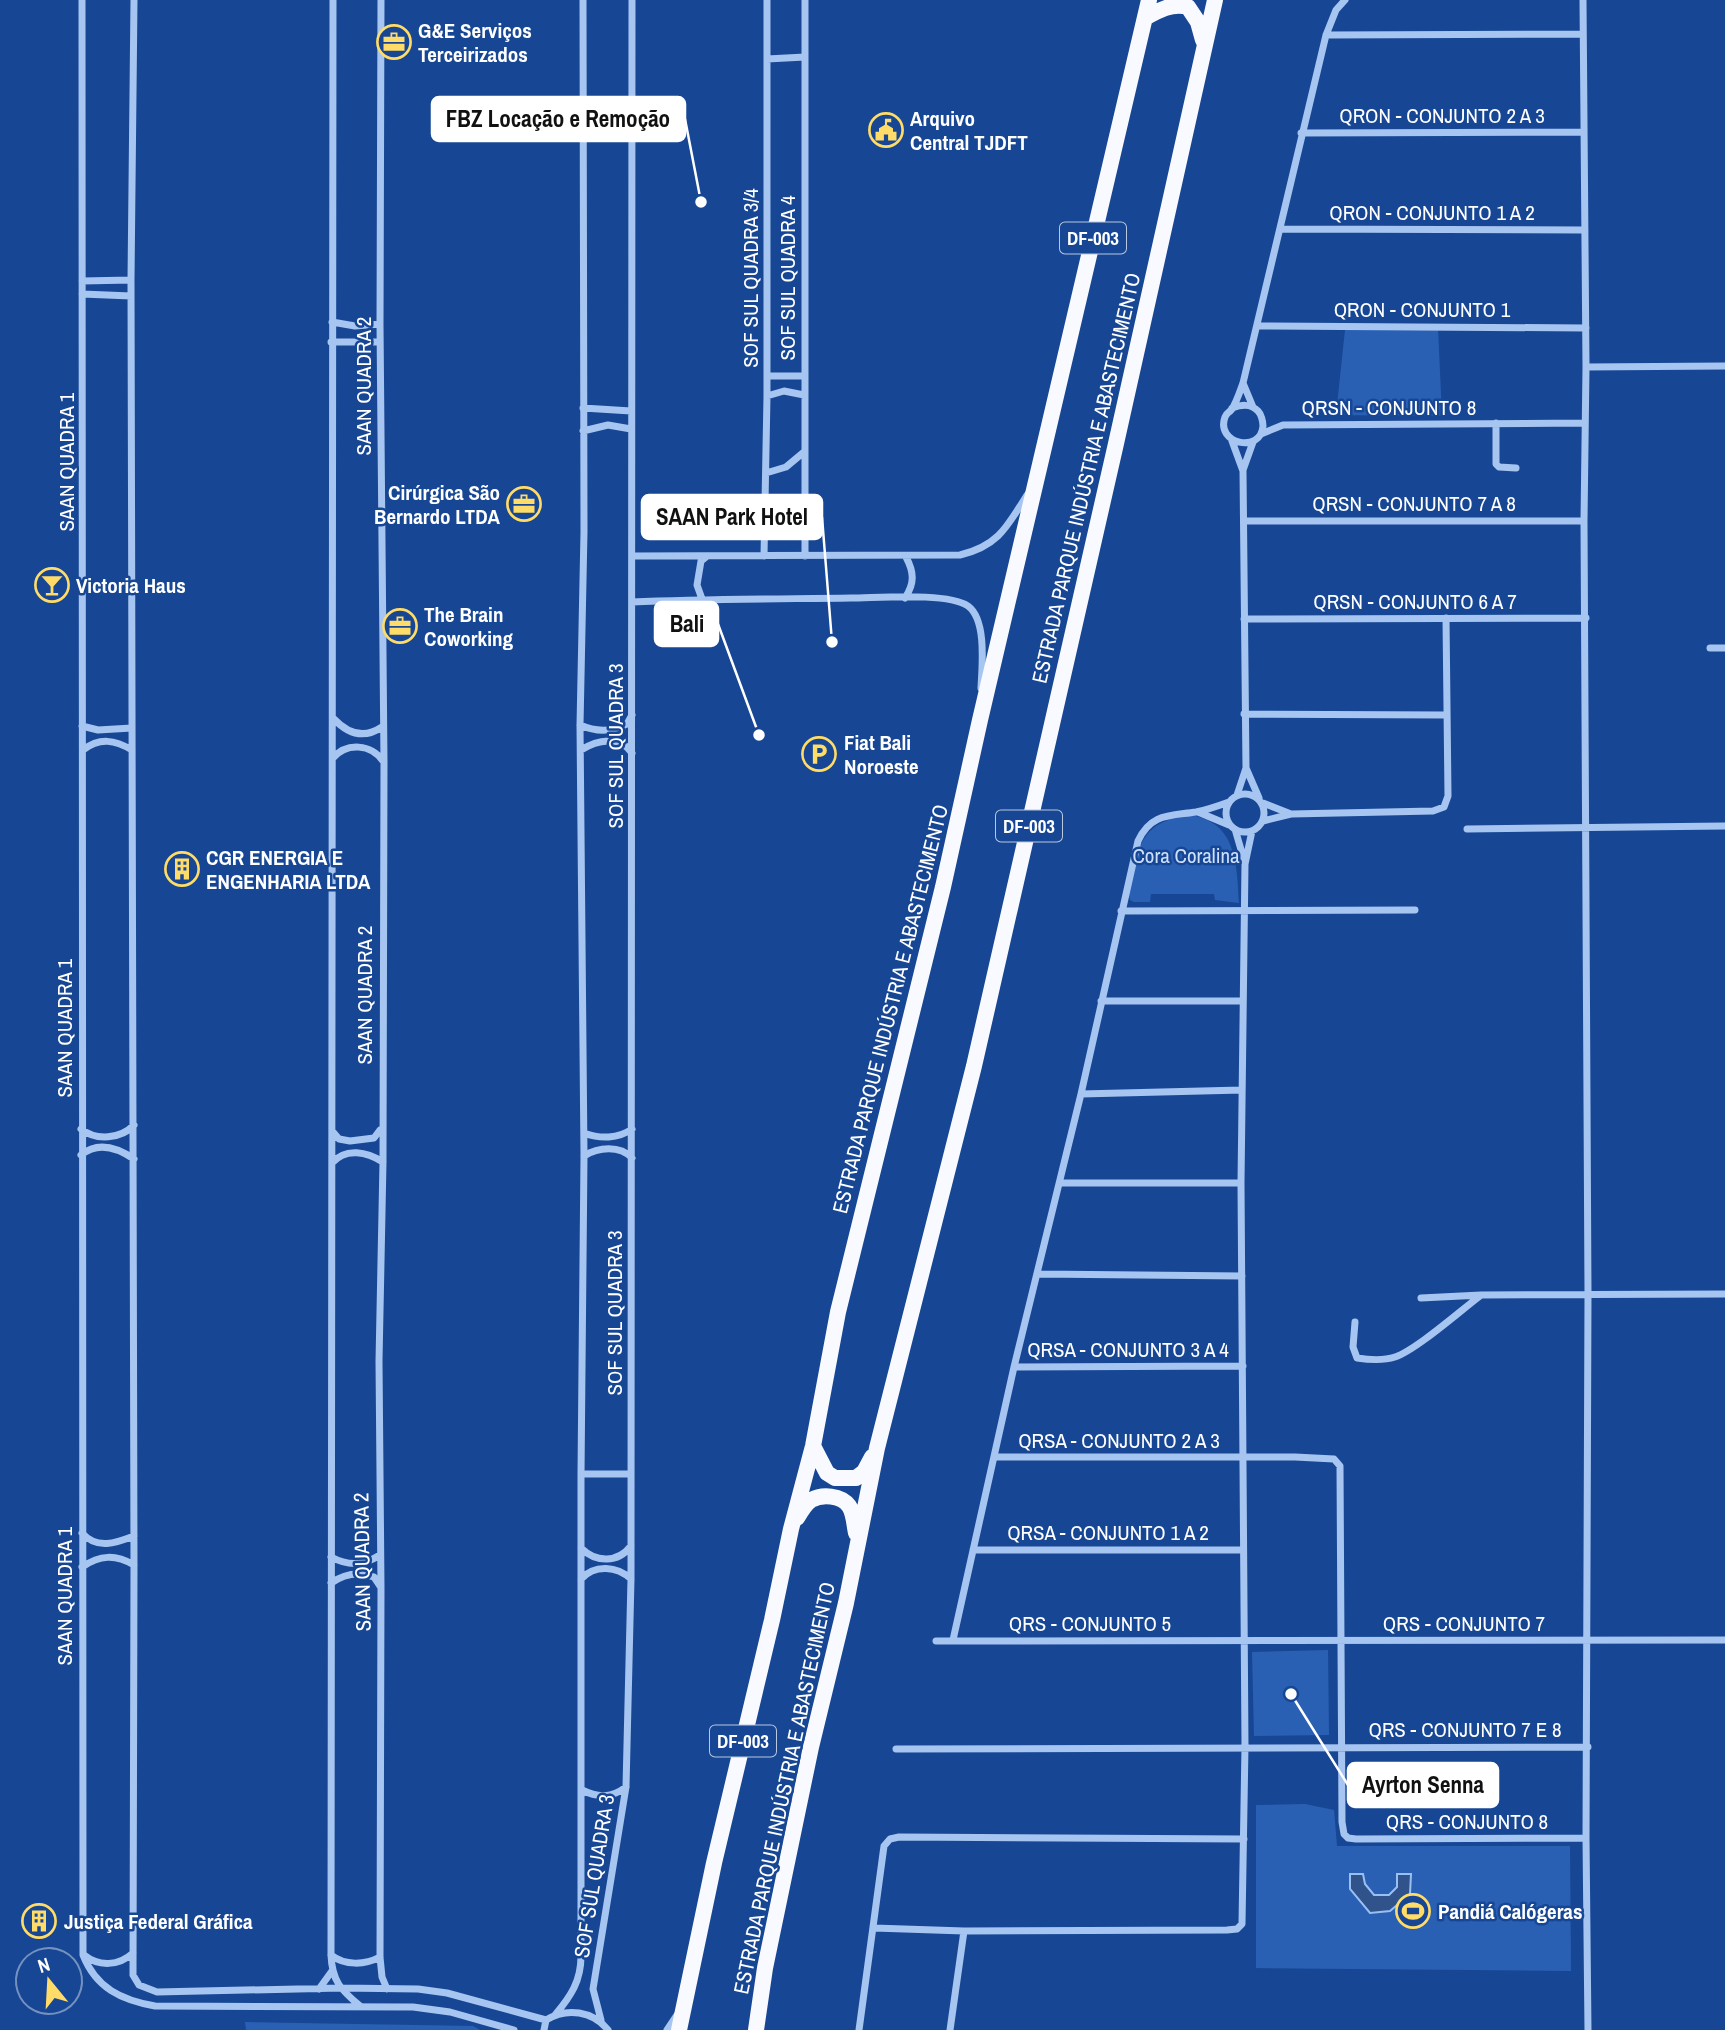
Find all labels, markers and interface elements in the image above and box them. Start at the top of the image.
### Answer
place label: G&E Serviços Terceirizados [418,16,532,69]
office icon: G&E Serviços Terceirizados [375,23,413,61]
callout: FBZ Locação e Remoção [432,97,685,141]
street label: QRON - CONJUNTO 2 A 3 [1339,101,1545,130]
text: FBZ Locação e Remoção [446,103,670,134]
place label: Arquivo Central TJDFT [910,104,1028,157]
public building icon: Arquivo Central TJDFT [867,111,905,149]
street label: SOF SUL QUADRA 3/4 [736,188,765,368]
street label: SOF SUL QUADRA 4 [773,195,802,360]
street label: QRON - CONJUNTO 1 A 2 [1329,198,1535,227]
road number: DF-003 [1060,222,1126,254]
street label: ESTRADA PARQUE INDÚSTRIA E ABASTECIMENTO [1025,270,1147,686]
street label: QRON - CONJUNTO 1 [1334,295,1511,324]
street label: SAAN QUADRA 2 [349,317,378,455]
street label: SAAN QUADRA 1 [52,392,81,531]
street label: QRSN - CONJUNTO 8 [1302,393,1476,422]
place label: Cirúrgica São Bernardo LTDA [374,478,501,531]
office icon: Cirúrgica São Bernardo LTDA [505,485,543,523]
street label: QRSN - CONJUNTO 7 A 8 [1312,489,1516,518]
callout: SAAN Park Hotel [642,495,822,539]
text: SAAN Park Hotel [656,501,808,532]
bar icon: Victoria Haus [33,566,71,604]
place label: Victoria Haus [76,571,186,600]
street label: QRSN - CONJUNTO 6 A 7 [1313,587,1517,616]
place label: The Brain Coworking [424,600,513,653]
callout: Bali [655,602,718,646]
office icon: The Brain Coworking [381,607,419,645]
text: Bali [670,608,704,639]
street label: SOF SUL QUADRA 3 [601,664,630,828]
place label: Fiat Bali Noroeste [844,728,919,781]
parking icon: Fiat Bali Noroeste [800,735,838,773]
street label: ESTRADA PARQUE INDÚSTRIA E ABASTECIMENTO [825,802,955,1216]
road number: DF-003 [996,810,1062,842]
park label: Cora Coralina [1132,841,1240,870]
place label: CGR ENERGIA E ENGENHARIA LTDA [206,843,371,896]
building icon: CGR ENERGIA E ENGENHARIA LTDA [163,850,201,888]
street label: SAAN QUADRA 2 [350,926,379,1064]
street label: SAAN QUADRA 1 [50,958,79,1097]
street label: SOF SUL QUADRA 3 [600,1231,629,1395]
street label: QRSA - CONJUNTO 3 A 4 [1027,1335,1229,1364]
street label: QRSA - CONJUNTO 2 A 3 [1018,1426,1220,1455]
street label: SAAN QUADRA 2 [346,1492,378,1632]
street label: QRSA - CONJUNTO 1 A 2 [1007,1518,1209,1547]
street label: SAAN QUADRA 1 [50,1526,79,1665]
street label: ESTRADA PARQUE INDÚSTRIA E ABASTECIMENTO [726,1579,842,1997]
street label: QRS - CONJUNTO 5 [1009,1609,1171,1638]
street label: QRS - CONJUNTO 7 [1383,1609,1545,1638]
street label: QRS - CONJUNTO 7 E 8 [1369,1715,1562,1744]
road number: DF-003 [710,1726,776,1756]
callout: Ayrton Senna [1348,1763,1498,1807]
text: Ayrton Senna [1362,1769,1484,1800]
street label: SOF SUL QUADRA 3 [567,1792,621,1960]
street label: QRS - CONJUNTO 8 [1386,1807,1548,1836]
sports icon: Pandiá Calógeras [1394,1892,1432,1930]
place label: Pandiá Calógeras [1438,1897,1583,1926]
building icon: Justiça Federal Gráfica [20,1902,58,1940]
place label: Justiça Federal Gráfica [64,1907,253,1936]
north arrow [14,1946,84,2016]
text: N [34,1951,53,1979]

